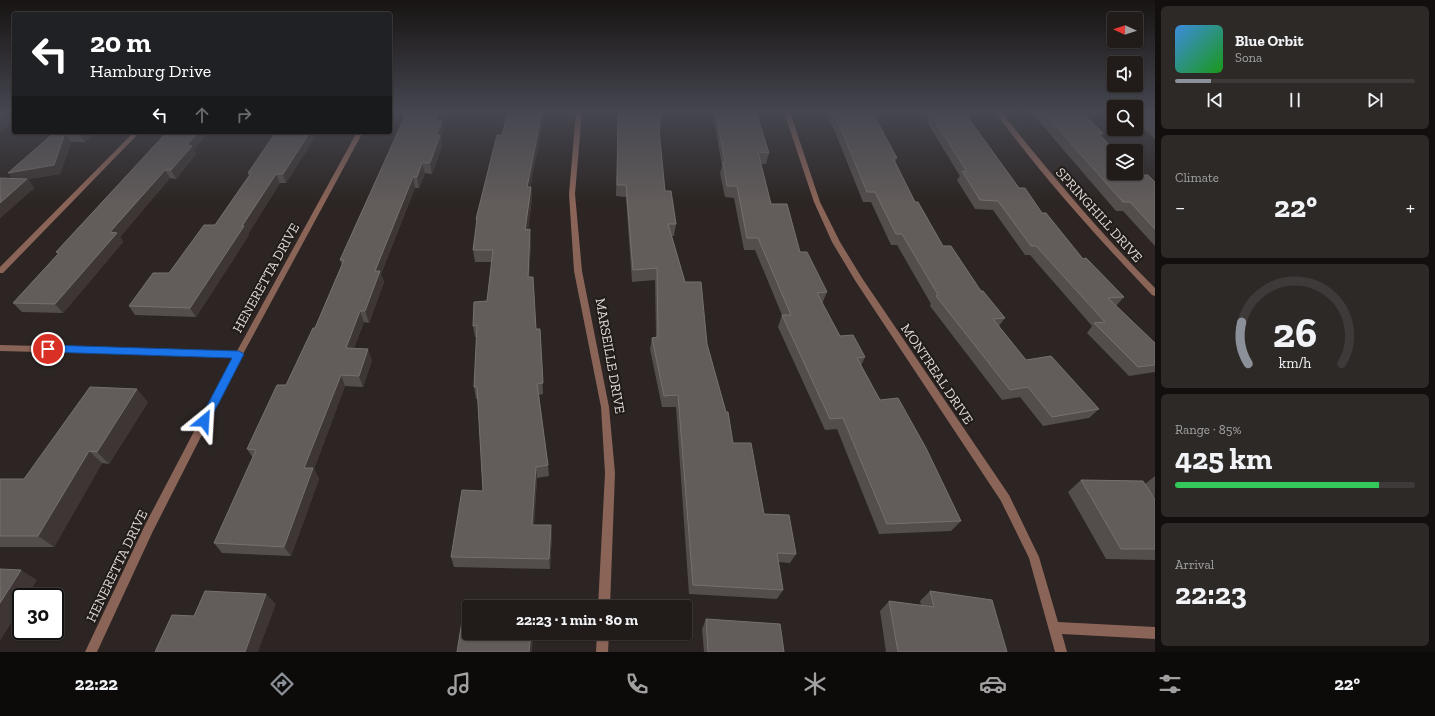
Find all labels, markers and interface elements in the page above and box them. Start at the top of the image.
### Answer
north arrow [1107,12,1143,48]
map controls [1107,12,1143,180]
text: 20 m [90,26,151,59]
icon: left [24,28,76,80]
text: Blue Orbit [1235,32,1303,50]
text: Sona [1235,50,1262,65]
button: sound [1107,56,1143,92]
text: Hamburg Drive [90,60,211,82]
icon: previous [1204,89,1226,111]
icon: pause [1284,89,1306,111]
icon: next [1364,89,1386,111]
button: search [1107,100,1143,136]
icon: left [149,104,171,126]
icon: ahead [191,104,213,126]
icon: right [233,104,255,126]
button: layers [1107,144,1143,180]
street label: SPRINGHILL DRIVE [1052,164,1146,266]
text: Climate [1175,170,1219,185]
text: 22° [1274,189,1317,225]
text: − [1175,194,1185,221]
text: + [1406,194,1415,221]
street label: HENERETTA DRIVE [229,220,303,336]
street label: MARSEILLE DRIVE [591,297,629,415]
text: 26 [1273,308,1317,358]
street label: MONTREAL DRIVE [897,320,977,428]
pin [31,332,65,366]
icon: arrive [37,338,59,360]
text: km/h [1279,355,1311,372]
position arrow [183,400,225,442]
text: Range · 85% [1175,422,1241,437]
text: 425 km [1175,441,1272,477]
street label: HENERETTA DRIVE [82,507,152,625]
text: Arrival [1175,557,1214,572]
text: 22:23 [1175,576,1247,612]
speed limit sign: 30 [12,588,64,640]
text: 22:23 · 1 min · 80 m [516,611,638,629]
icon: directions [268,670,296,698]
icon: music [445,670,473,698]
icon: phone [623,670,651,698]
icon: climate [801,670,829,698]
icon: car [979,670,1007,698]
icon: filters [1156,670,1184,698]
text: 22:22 [75,673,118,695]
text: 22° [1334,673,1360,695]

